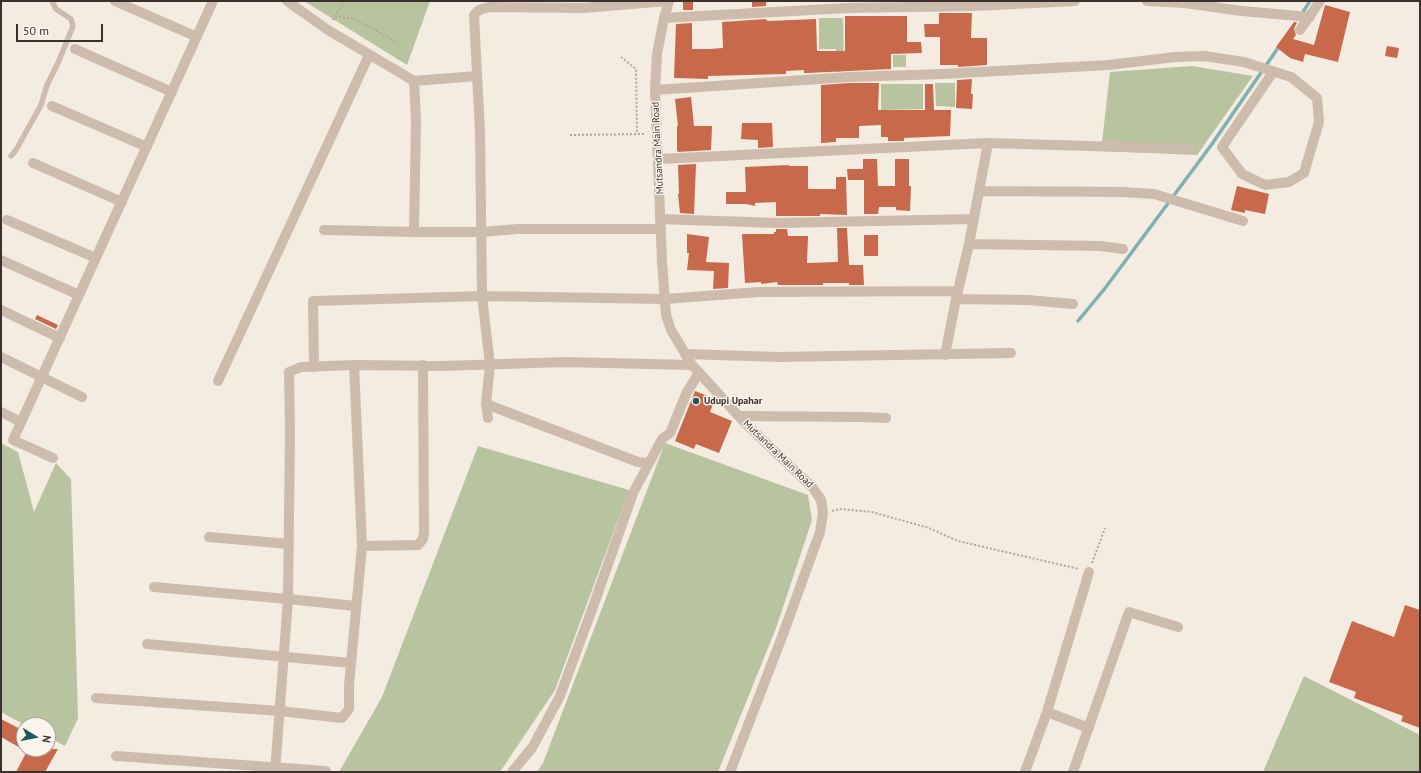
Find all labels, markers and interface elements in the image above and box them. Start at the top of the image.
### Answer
scale bar [18,16,105,42]
text: 50 m [23,23,49,38]
street label: Mutsandra Main Road [650,101,666,195]
place label: Udupi Upahar [704,395,762,407]
marker: Udupi Upahar [691,396,701,406]
street label: Mutsandra Main Road [741,418,815,490]
north arrow [16,717,56,757]
text: N [39,734,54,744]

